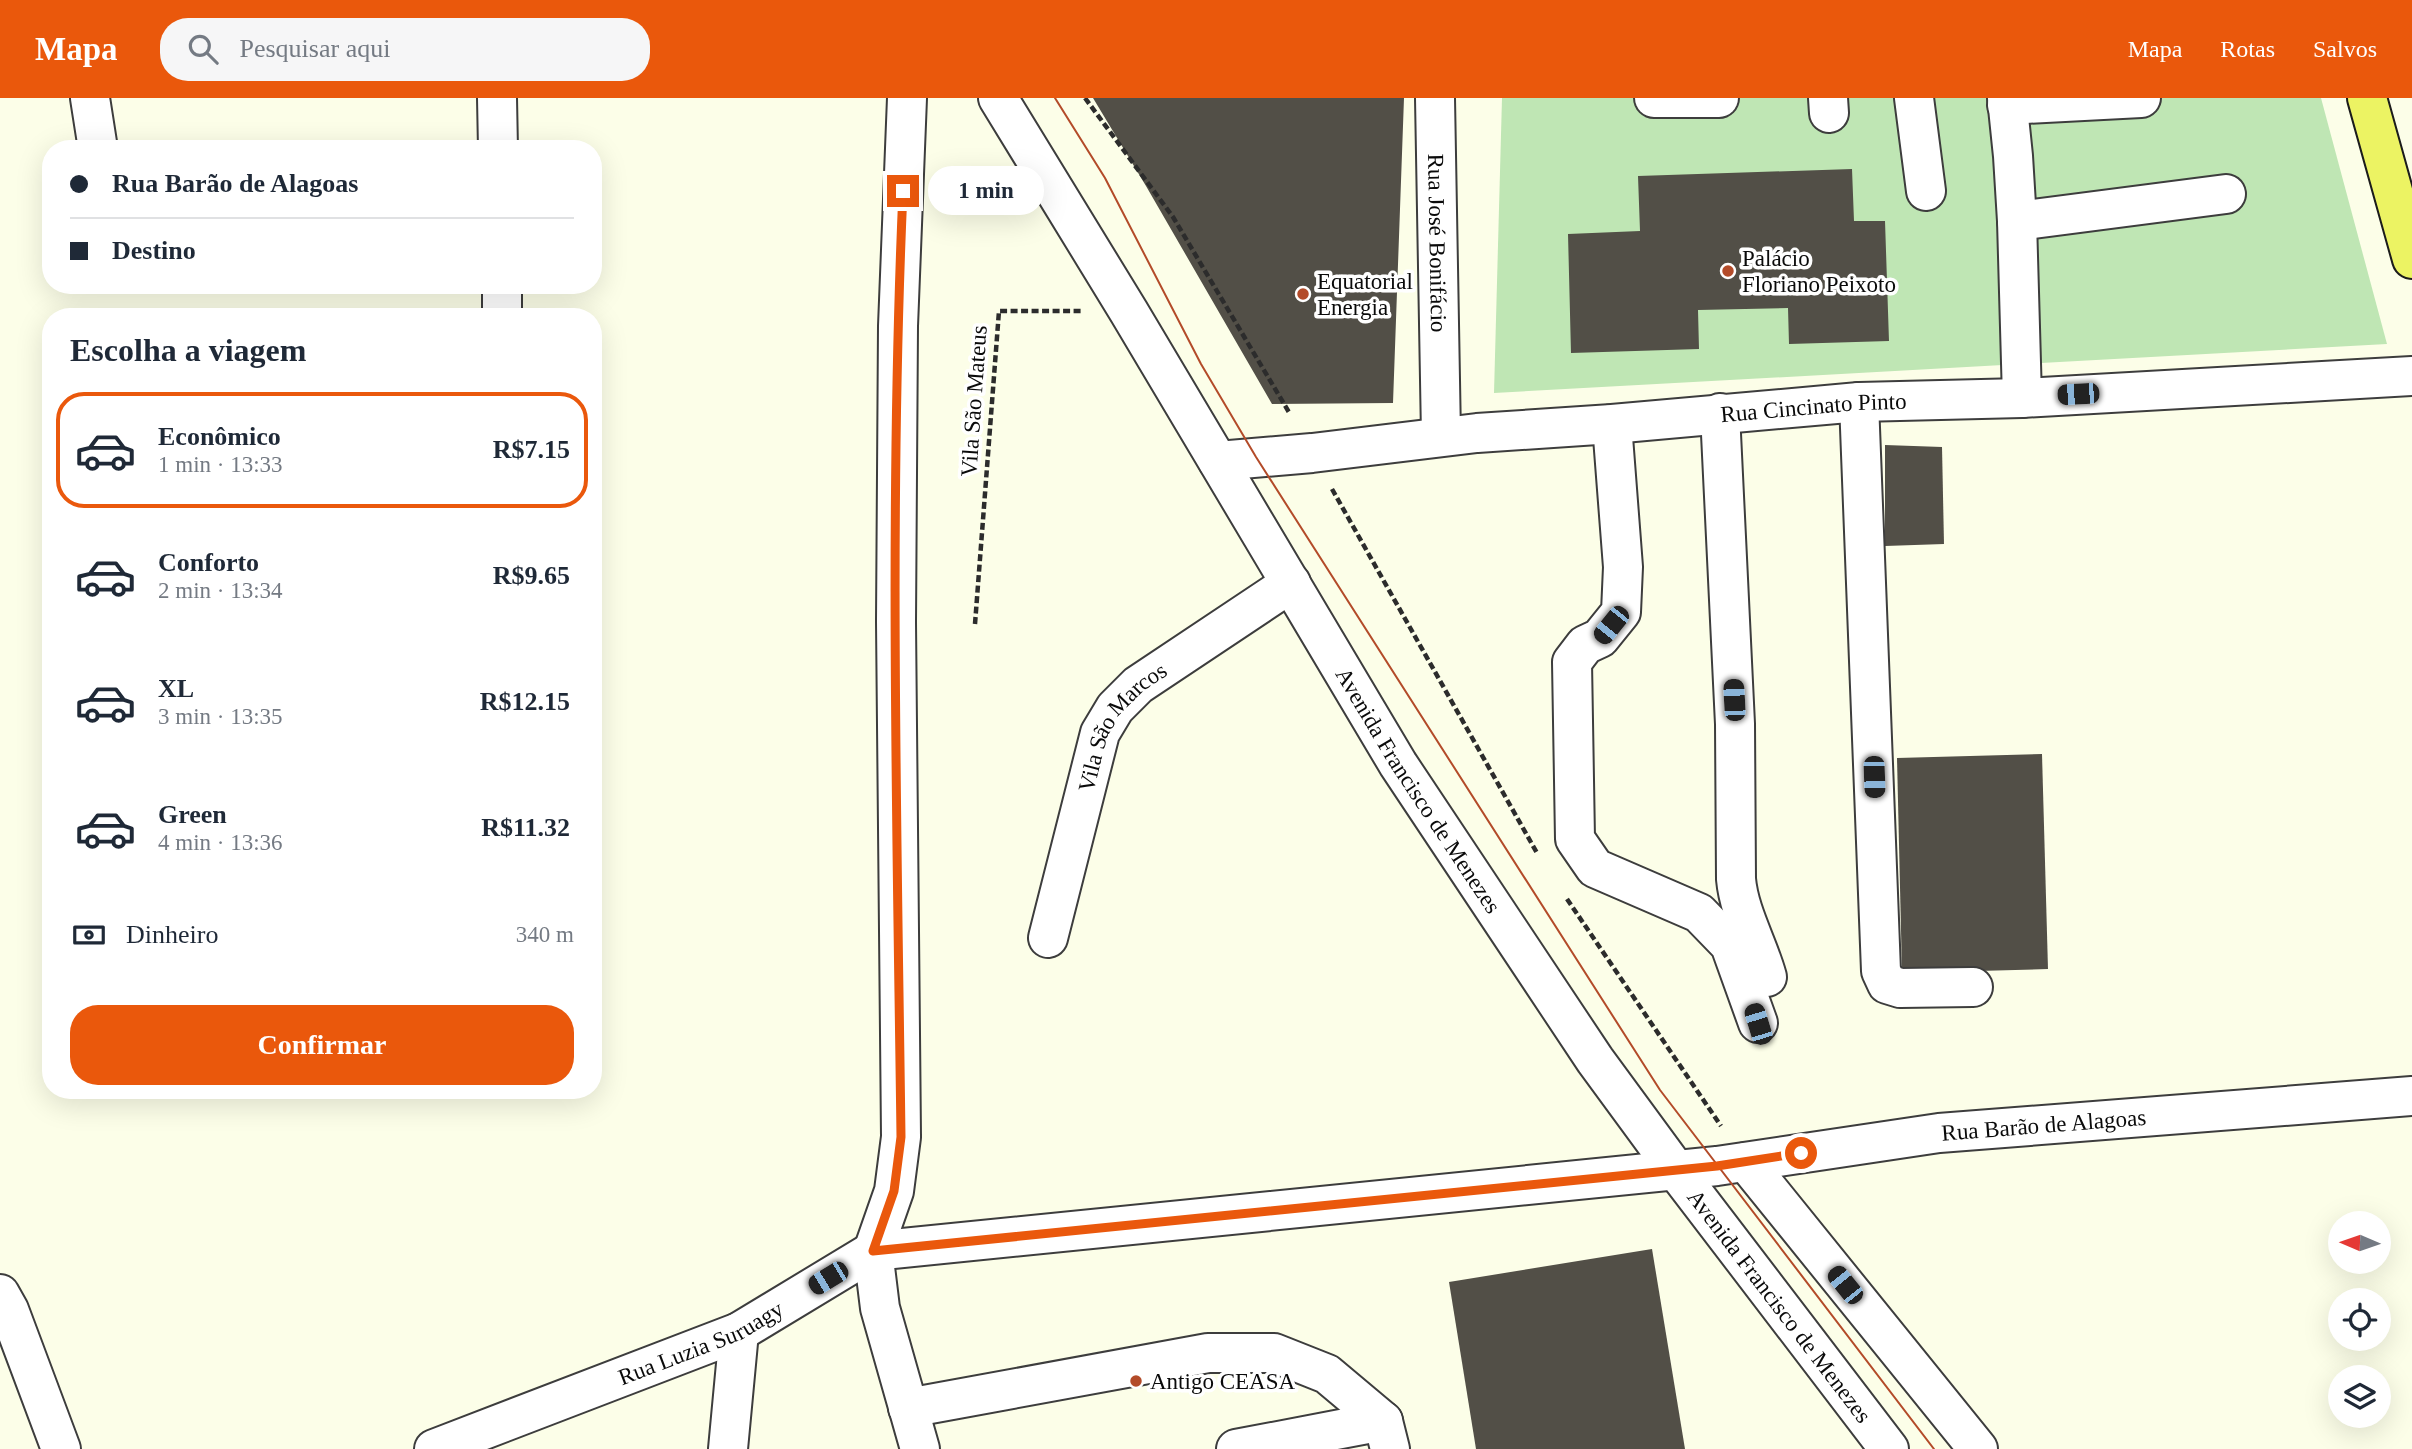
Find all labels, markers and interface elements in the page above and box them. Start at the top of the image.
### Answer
search box [160,18,650,81]
icon: search [184,30,222,68]
text: Mapa [35,31,118,67]
text: Pesquisar aqui [240,34,390,63]
text: Mapa [2128,36,2182,62]
text: Rotas [2220,36,2275,62]
text: Salvos [2313,36,2377,62]
street label: Rua José Bonifácio [1423,153,1452,333]
callout: 1 min [928,166,1043,216]
text: Rua Barão de Alagoas [112,169,358,198]
route end [887,175,919,207]
text: 1 min [958,178,1014,203]
text: Destino [112,236,196,265]
place label: Palácio Floriano Peixoto [1742,246,1896,297]
marker: Palácio Floriano Peixoto [1720,263,1736,279]
place label: Equatorial Energia [1317,269,1413,320]
marker: Equatorial Energia [1295,286,1311,302]
street label: Vila São Mateus [956,324,992,478]
text: Escolha a viagem [70,332,306,368]
car [2057,382,2100,406]
street label: Rua Cincinato Pinto [1719,388,1907,427]
icon: car [74,419,137,482]
text: Econômico [158,422,281,451]
text: R$7.15 [493,435,570,464]
text: 1 min · 13:33 [158,452,283,477]
icon: car [74,545,137,608]
text: Conforto [158,548,259,577]
text: R$9.65 [493,561,570,590]
text: 2 min · 13:34 [158,578,283,603]
car [1590,602,1633,648]
street label: Vila São Marcos [1073,657,1171,794]
street label: Avenida Francisco de Menezes [1331,663,1506,918]
icon: car [74,671,137,734]
text: XL [158,674,194,703]
car [1723,678,1746,722]
text: R$12.15 [480,687,570,716]
text: 3 min · 13:35 [158,704,283,729]
car [1863,756,1886,798]
icon: car [74,797,137,860]
text: Green [158,800,227,829]
text: R$11.32 [481,813,570,842]
text: 4 min · 13:36 [158,830,283,855]
icon: cash [70,916,108,954]
text: Dinheiro [126,920,218,949]
text: 340 m [516,922,574,947]
car [1742,1001,1775,1047]
button: Confirmar [70,1005,574,1085]
street label: Rua Barão de Alagoas [1940,1104,2147,1145]
route start [1785,1137,1817,1169]
street label: Avenida Francisco de Menezes [1683,1185,1877,1427]
north arrow [2328,1211,2390,1274]
map controls [2328,1211,2391,1428]
car [805,1258,852,1298]
car [1824,1262,1867,1308]
button: locate [2328,1288,2391,1351]
street label: Rua Luzia Suruagy [615,1296,788,1390]
button: layers [2328,1365,2391,1428]
place label: Antigo CEASA [1150,1369,1295,1394]
marker: Antigo CEASA [1128,1373,1144,1389]

